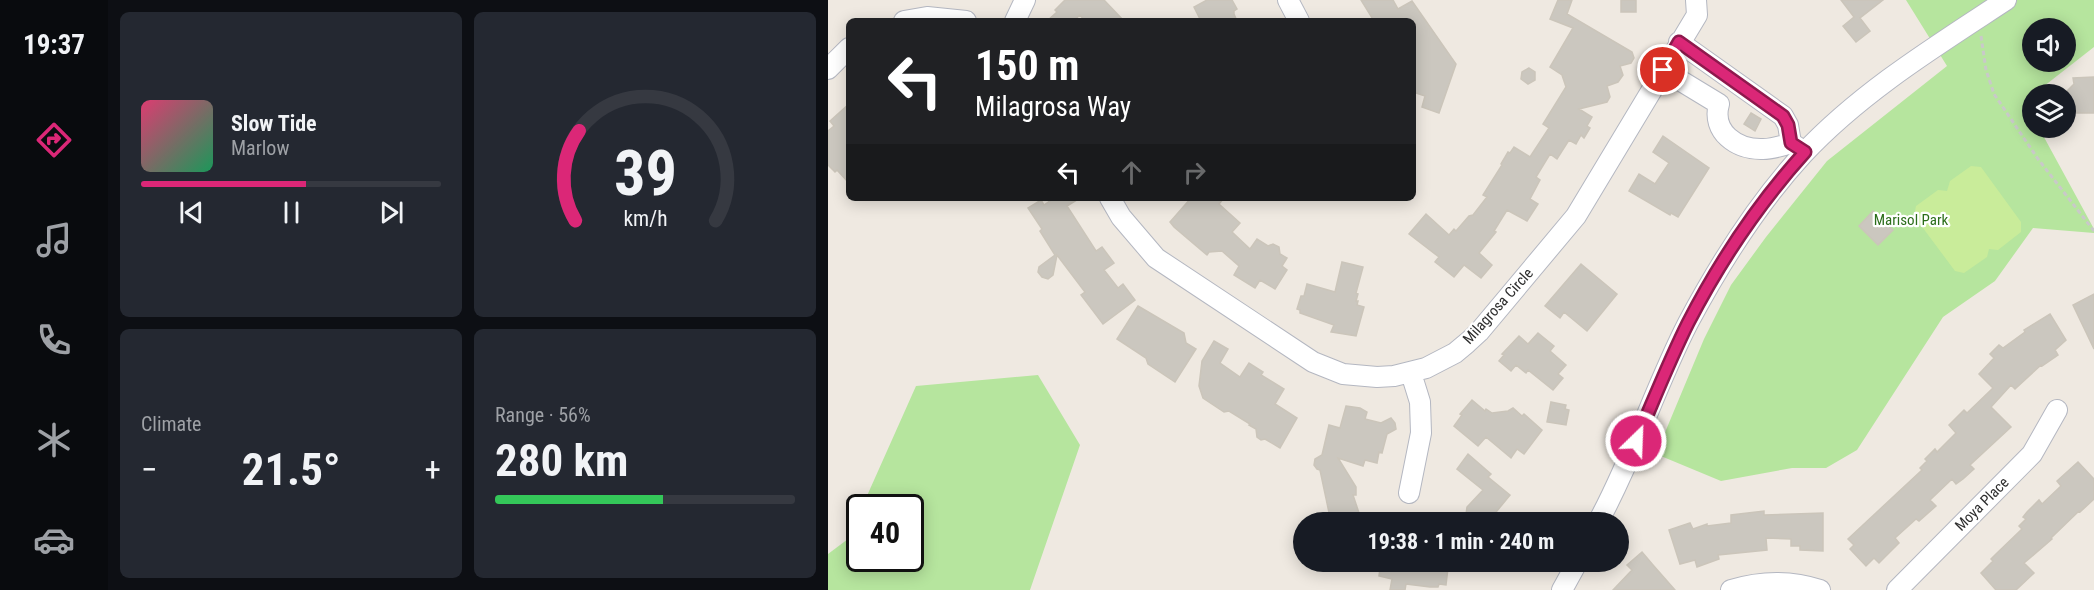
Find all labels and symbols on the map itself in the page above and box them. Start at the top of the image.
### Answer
pin [1637,44,1688,95]
park label: Marisol Park [1874,211,1949,229]
street label: Milagrosa Circle [1459,264,1537,348]
position arrow [1604,409,1668,473]
street label: Moya Place [1951,473,2013,535]
speed limit sign: 40 [846,494,924,572]

